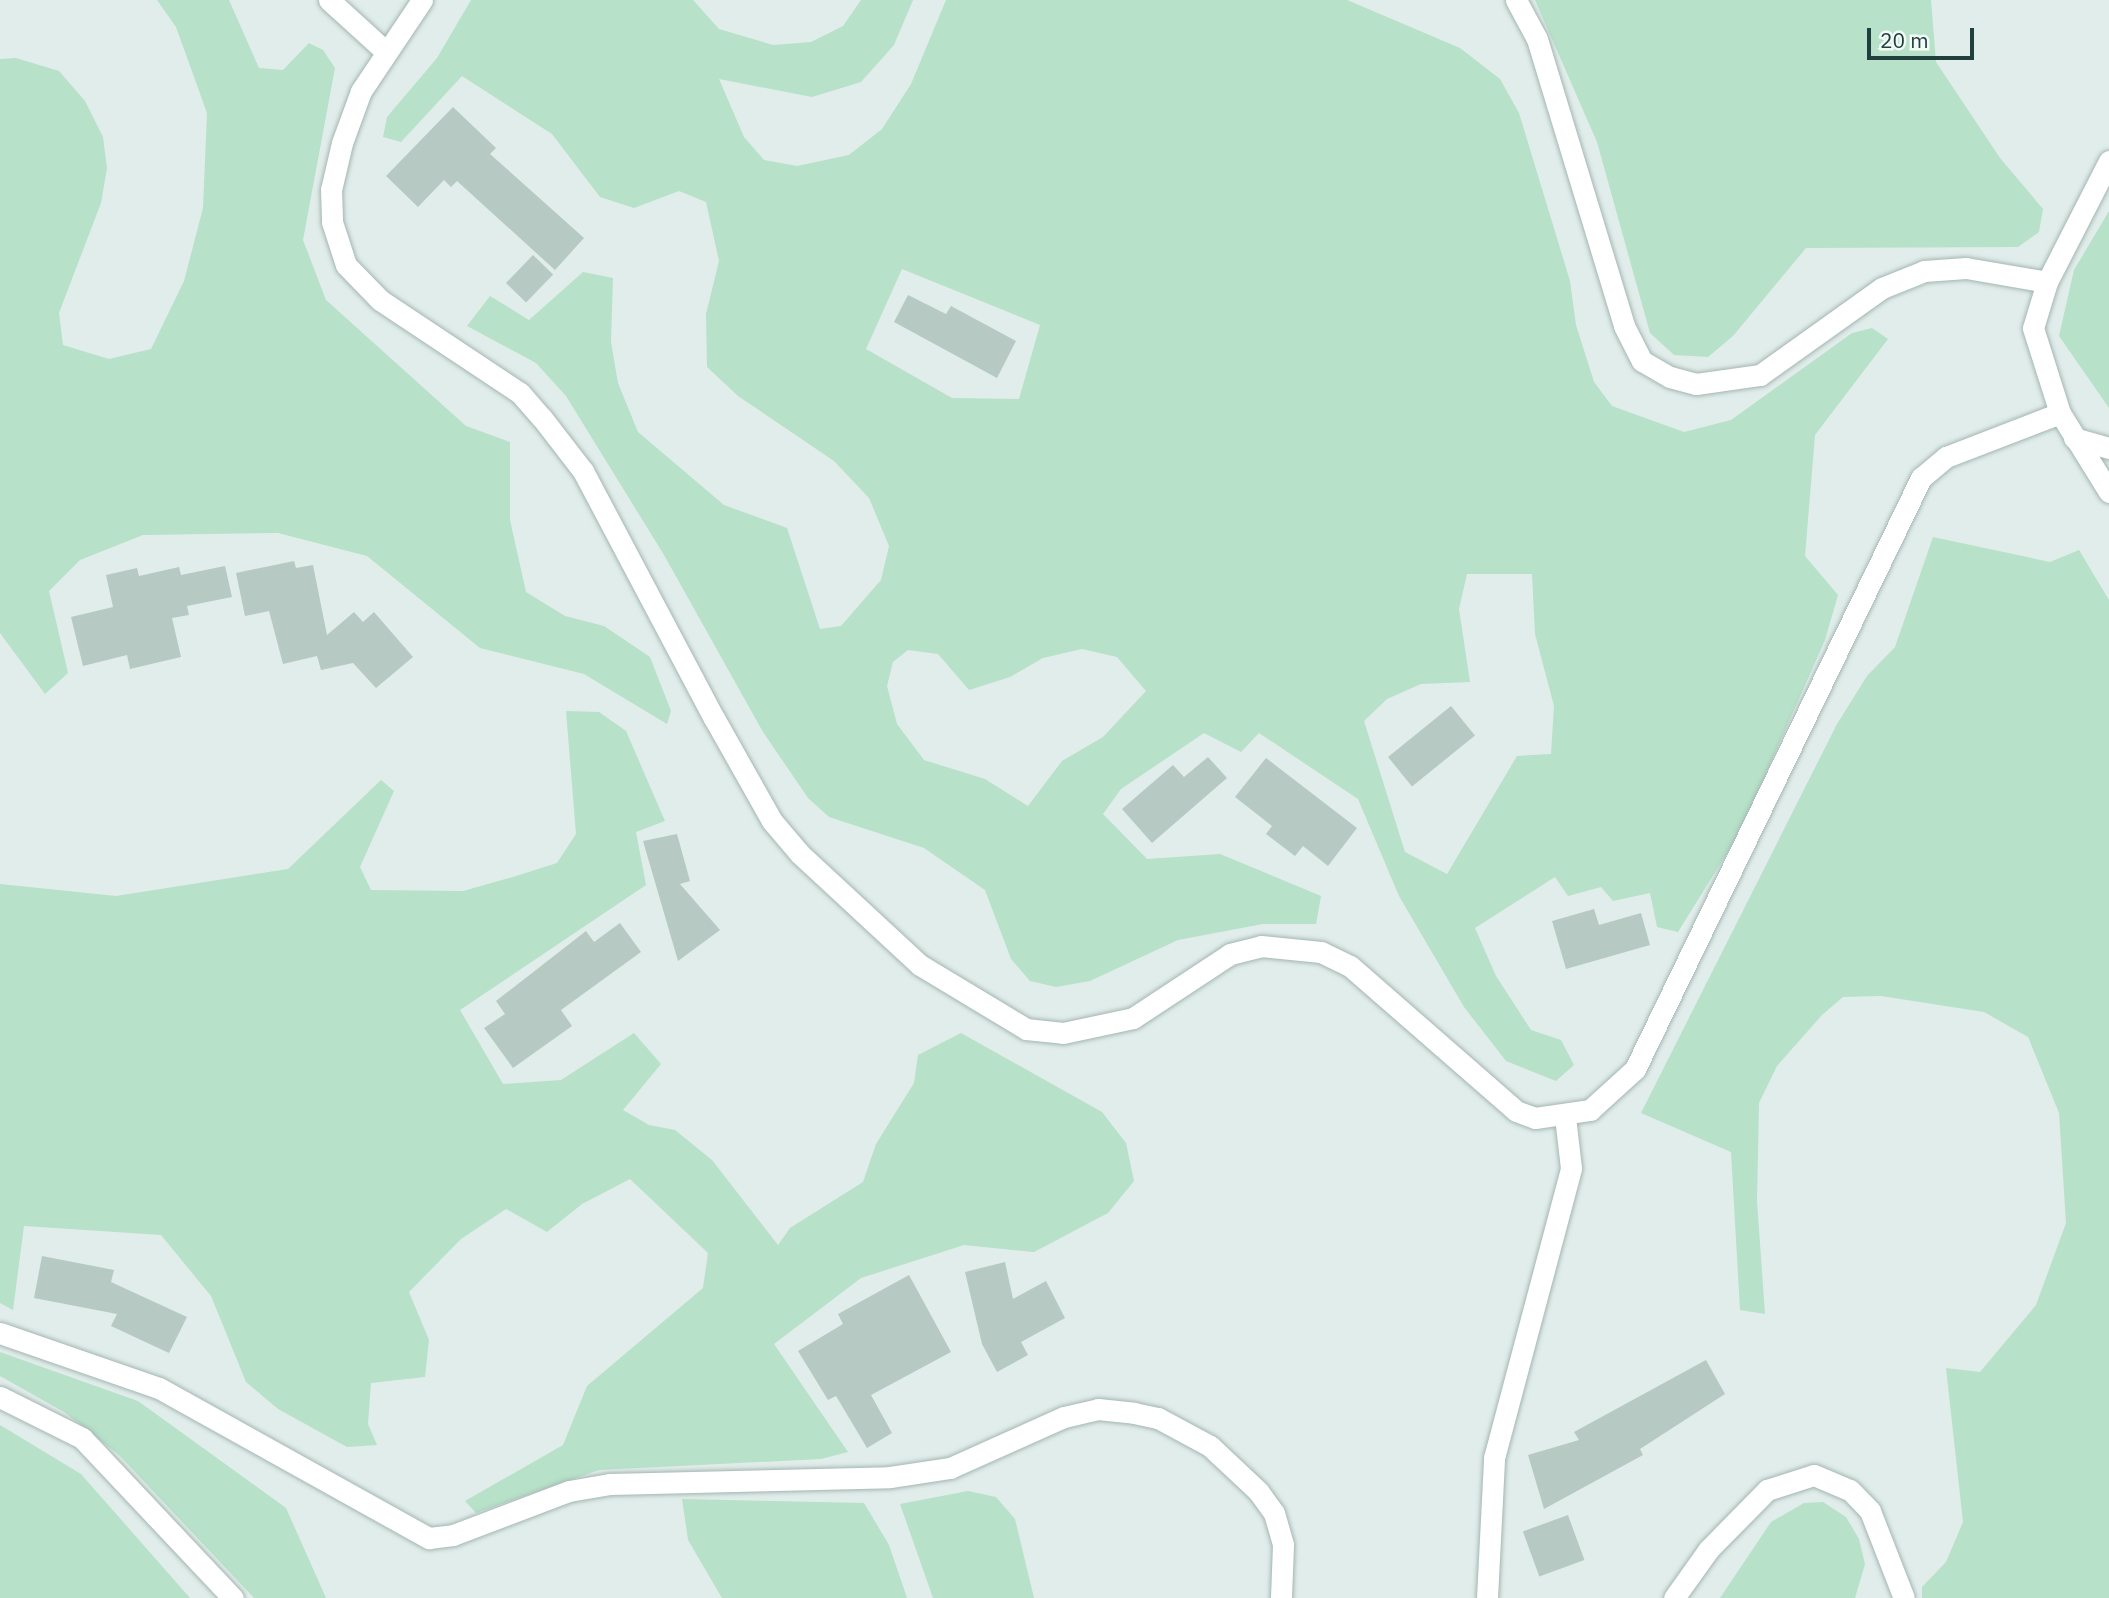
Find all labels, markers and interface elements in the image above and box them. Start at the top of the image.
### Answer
scale bar [1871,14,1978,58]
text: 20 m [1880,26,1929,54]

